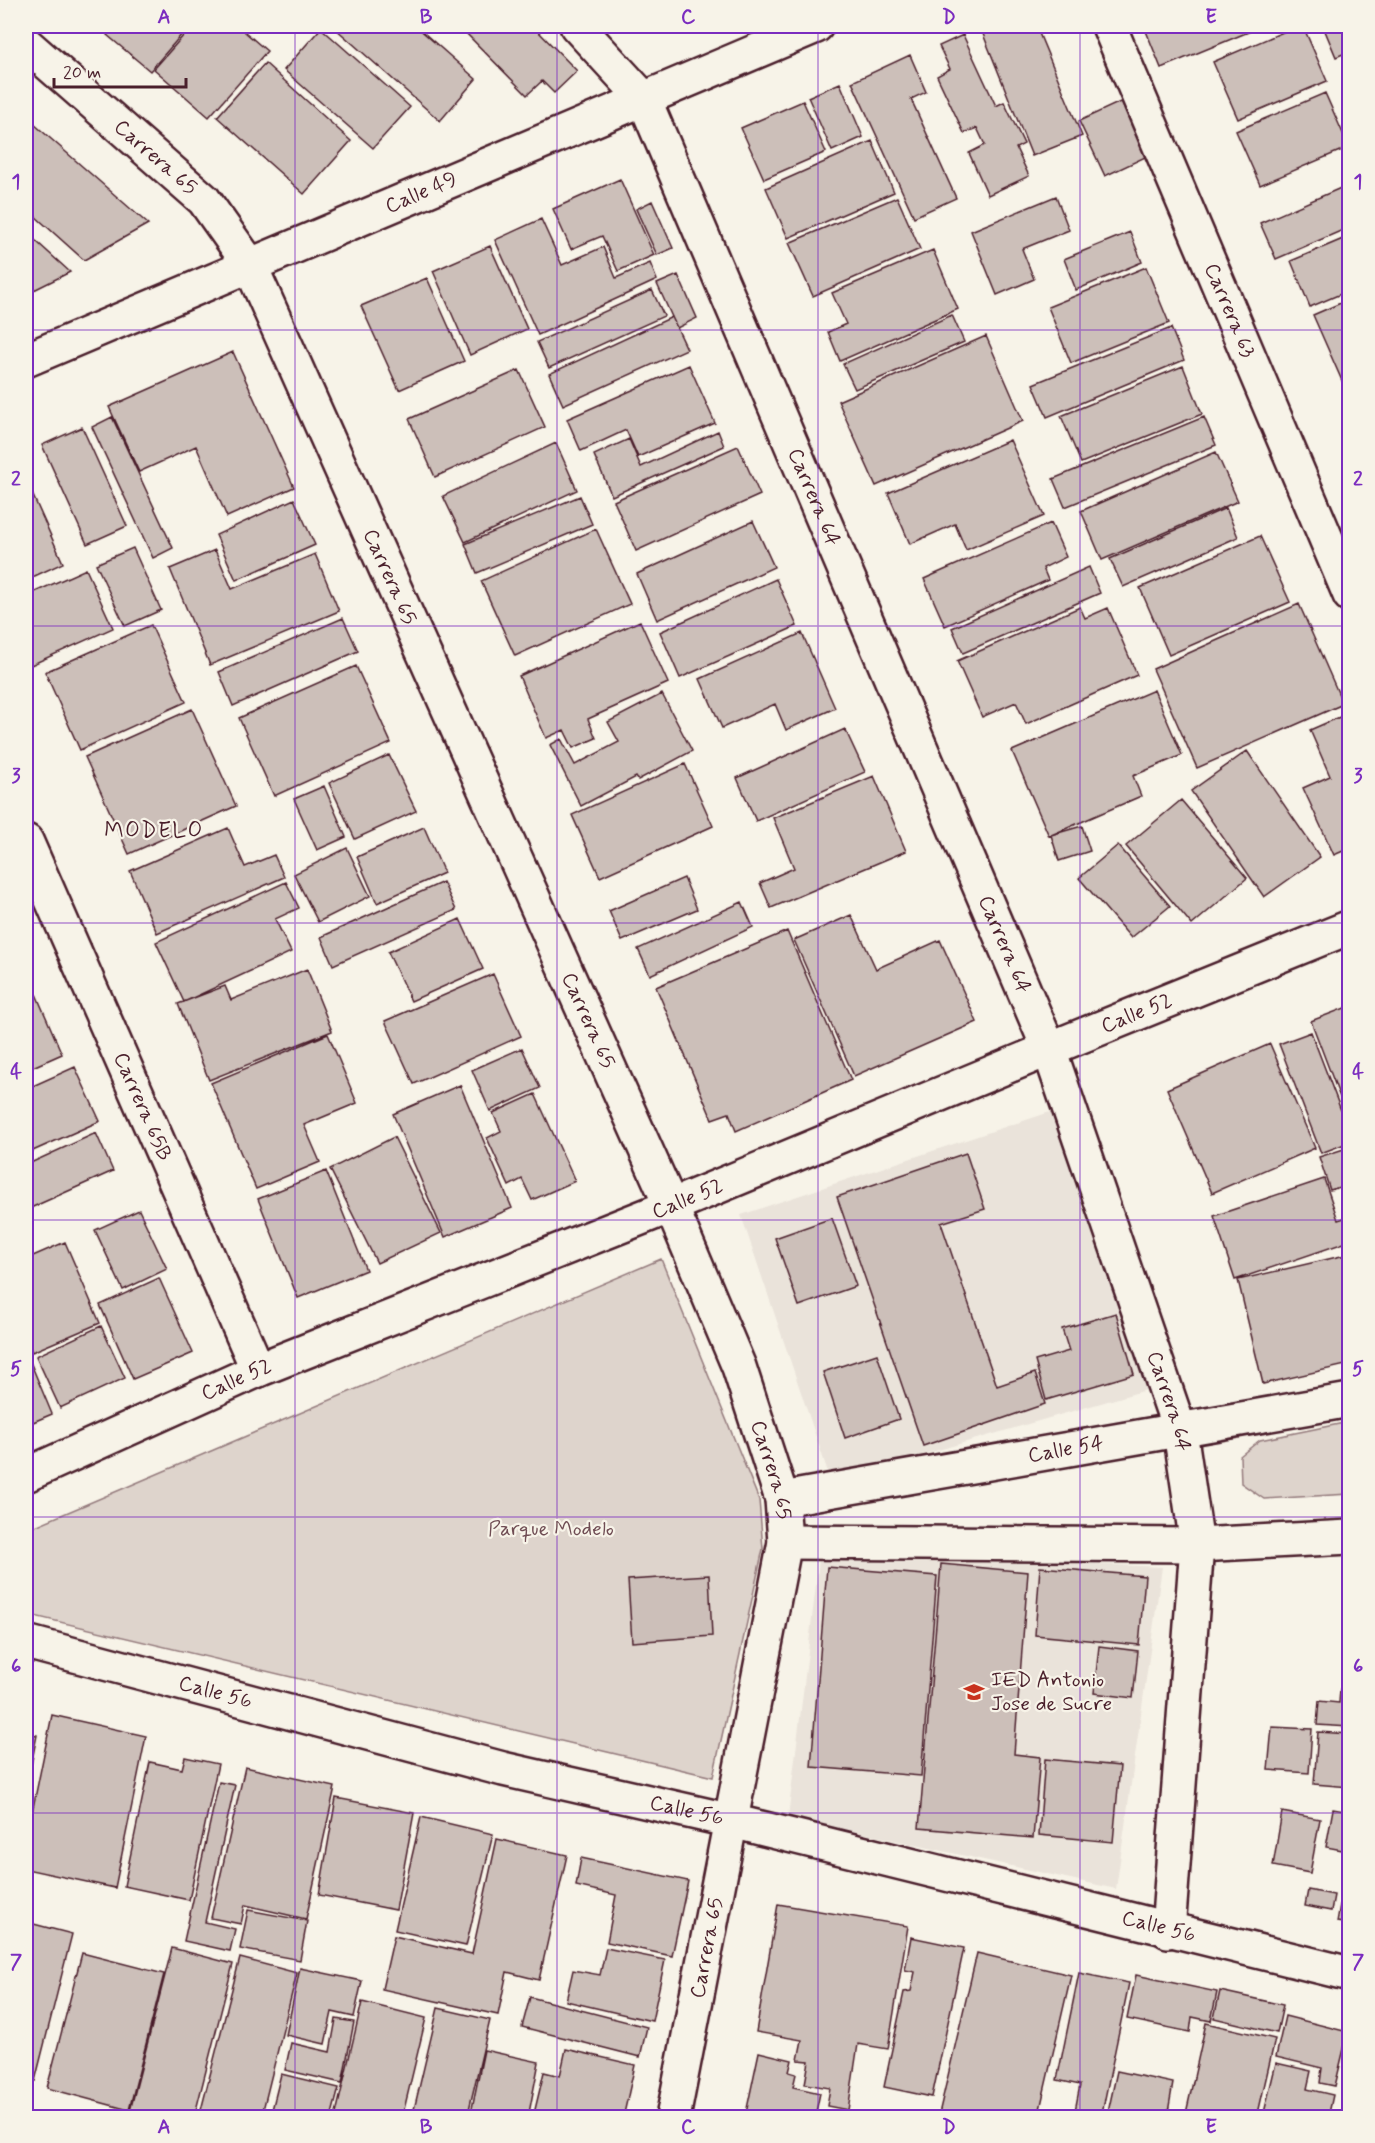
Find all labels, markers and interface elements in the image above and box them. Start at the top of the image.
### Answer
text: A [157,4,171,31]
text: B [420,4,433,31]
text: C [681,4,696,31]
text: D [942,4,956,31]
text: E [1205,4,1217,31]
scale bar [54,51,186,89]
text: 20 m [63,61,101,85]
street label: Carrera 65 [108,113,203,202]
street label: Calle 49 [381,165,461,221]
text: 1 [12,169,20,196]
text: 1 [1354,169,1362,196]
street label: Carrera 63 [1197,259,1262,362]
street label: Carrera 64 [781,444,847,551]
text: 2 [11,466,21,493]
text: 2 [1353,466,1363,493]
street label: Carrera 65 [356,525,423,629]
text: 3 [11,763,21,790]
text: 3 [1353,763,1363,790]
district label: MODELO [104,817,204,845]
street label: Carrera 64 [971,891,1038,998]
street label: Carrera 65 [554,968,622,1073]
street label: Calle 52 [1097,986,1177,1040]
street label: Carrera 65B [106,1048,178,1165]
text: 4 [10,1059,22,1086]
text: 4 [1352,1059,1364,1086]
street label: Calle 52 [648,1172,727,1226]
street label: Carrera 64 [1140,1347,1197,1453]
street label: Calle 52 [197,1352,276,1408]
text: 5 [10,1356,22,1383]
text: 5 [1352,1356,1364,1383]
street label: Carrera 65 [743,1417,797,1520]
street label: Calle 54 [1026,1429,1106,1470]
park label: Parque Modelo [488,1515,614,1543]
text: 6 [11,1653,21,1680]
text: 6 [1353,1653,1363,1680]
place label: IED Antonio Jose de Sucre [991,1666,1112,1718]
street label: Calle 56 [176,1669,255,1716]
school or university icon: IED Antonio Jose de Sucre [962,1680,986,1704]
street label: Calle 56 [647,1789,726,1833]
street label: Carrera 65 [684,1895,730,2001]
street label: Calle 56 [1119,1904,1198,1949]
text: 7 [10,1949,22,1976]
text: 7 [1352,1949,1364,1976]
text: A [157,2114,171,2141]
text: B [420,2114,433,2141]
text: C [681,2114,696,2141]
text: D [942,2114,956,2141]
text: E [1205,2114,1217,2141]

